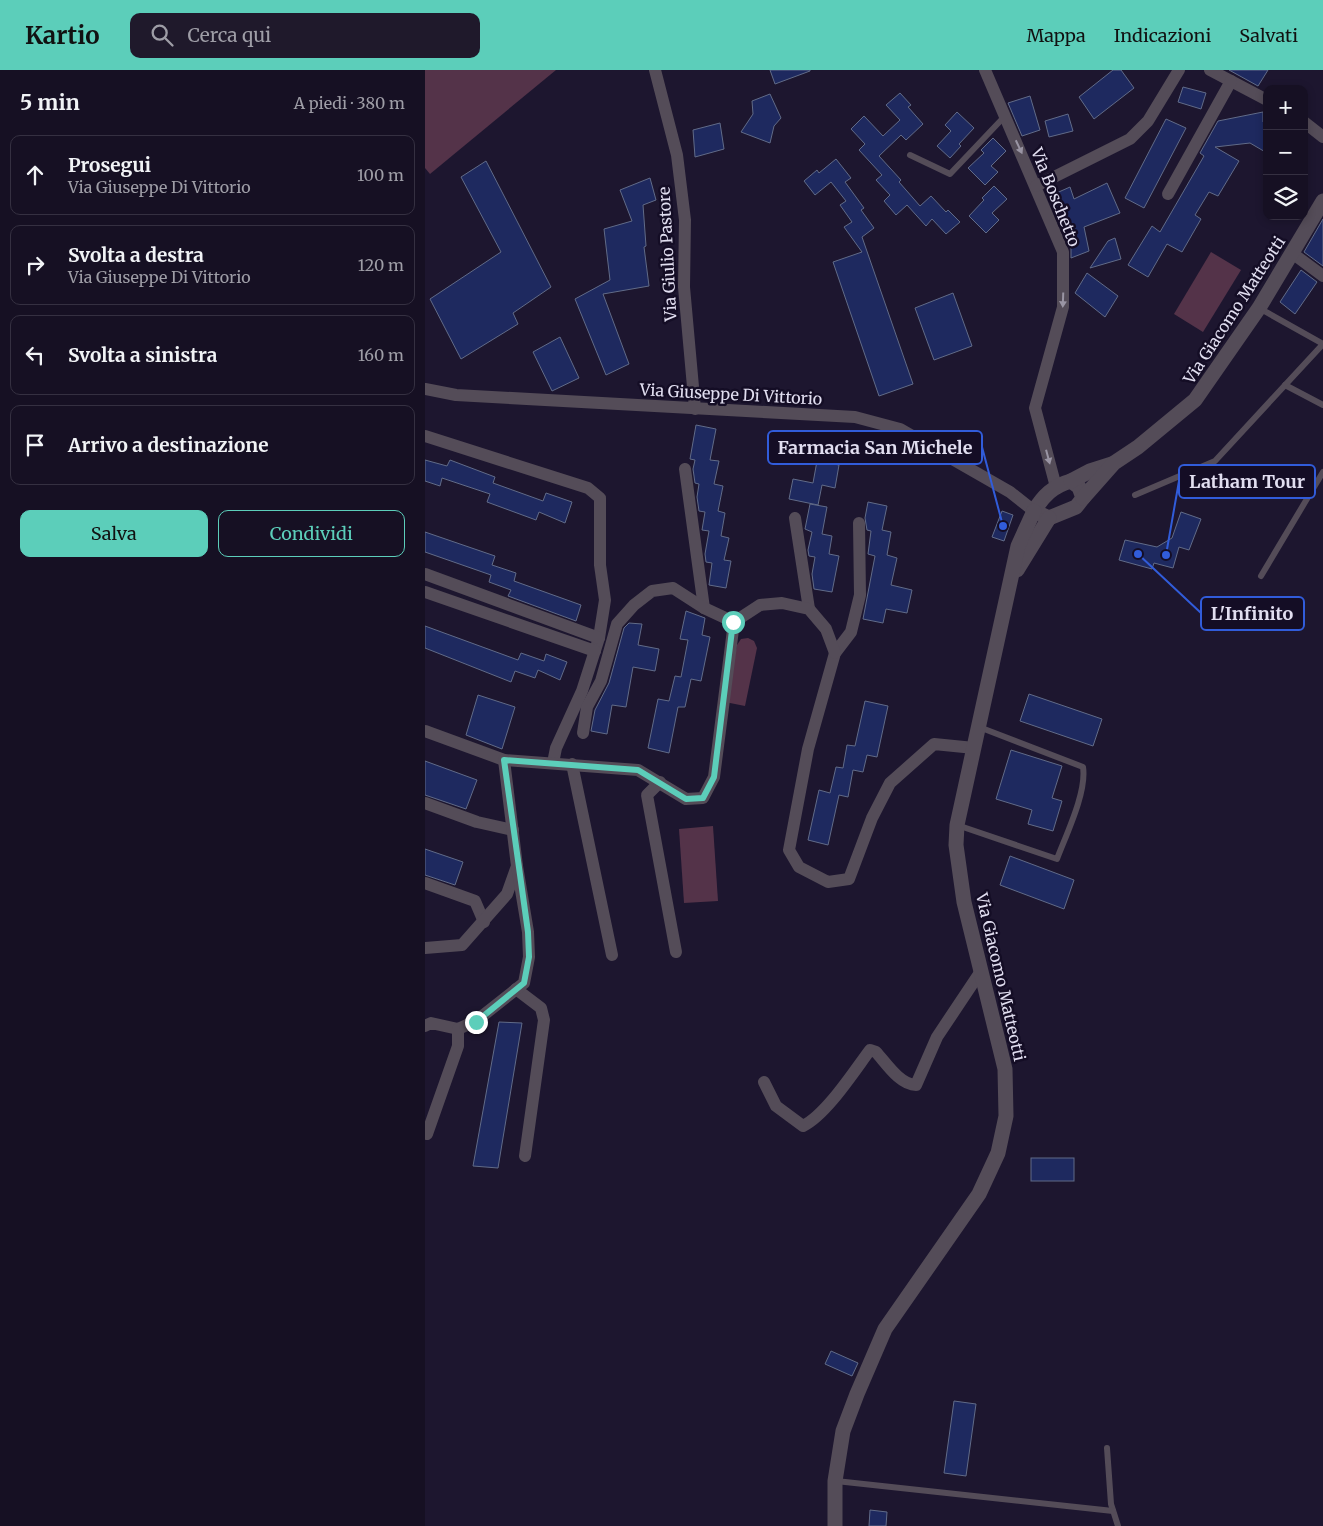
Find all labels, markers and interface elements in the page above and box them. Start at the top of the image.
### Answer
search box [130,13,480,58]
text: Kartio [25,20,100,51]
icon: search [148,21,176,49]
text: Cerca qui [188,23,271,47]
text: Mappa [1026,24,1086,47]
text: Indicazioni [1114,24,1211,47]
text: Salvati [1239,24,1298,47]
map controls [1263,85,1308,220]
button: + [1263,85,1308,130]
text: 5 min [20,89,80,116]
text: A piedi · 380 m [294,93,405,113]
button: − [1263,130,1308,175]
one-way arrow [1015,140,1023,154]
street label: Via Boschetto [1027,144,1085,249]
text: Prosegui [68,153,151,177]
icon: ahead [21,161,49,189]
text: 100 m [357,165,404,185]
button: layers [1263,175,1308,220]
text: Via Giuseppe Di Vittorio [68,177,251,197]
street label: Via Giulio Pastore [653,186,681,323]
street label: Via Giacomo Matteotti [1178,232,1289,388]
text: Svolta a destra [68,243,204,267]
icon: right [21,251,49,279]
text: 120 m [358,255,404,275]
text: Via Giuseppe Di Vittorio [68,267,251,287]
one-way arrow [1059,292,1067,308]
icon: left [21,341,49,369]
text: Svolta a sinistra [68,343,217,367]
text: 160 m [358,345,404,365]
street label: Via Giuseppe Di Vittorio [638,379,823,409]
icon: arrive [21,431,49,459]
callout: Farmacia San Michele [768,431,982,464]
text: Arrivo a destinazione [68,433,268,457]
text: Farmacia San Michele [778,436,973,459]
one-way arrow [1044,449,1052,464]
callout: Latham Tour [1179,465,1315,498]
text: Latham Tour [1189,470,1305,493]
button: Salva [20,510,208,557]
button: Condividi [218,510,405,557]
callout: L'Infinito [1201,597,1304,630]
text: L'Infinito [1211,602,1293,625]
route start [722,611,745,634]
street label: Via Giacomo Matteotti [972,890,1030,1063]
route end [465,1011,488,1034]

